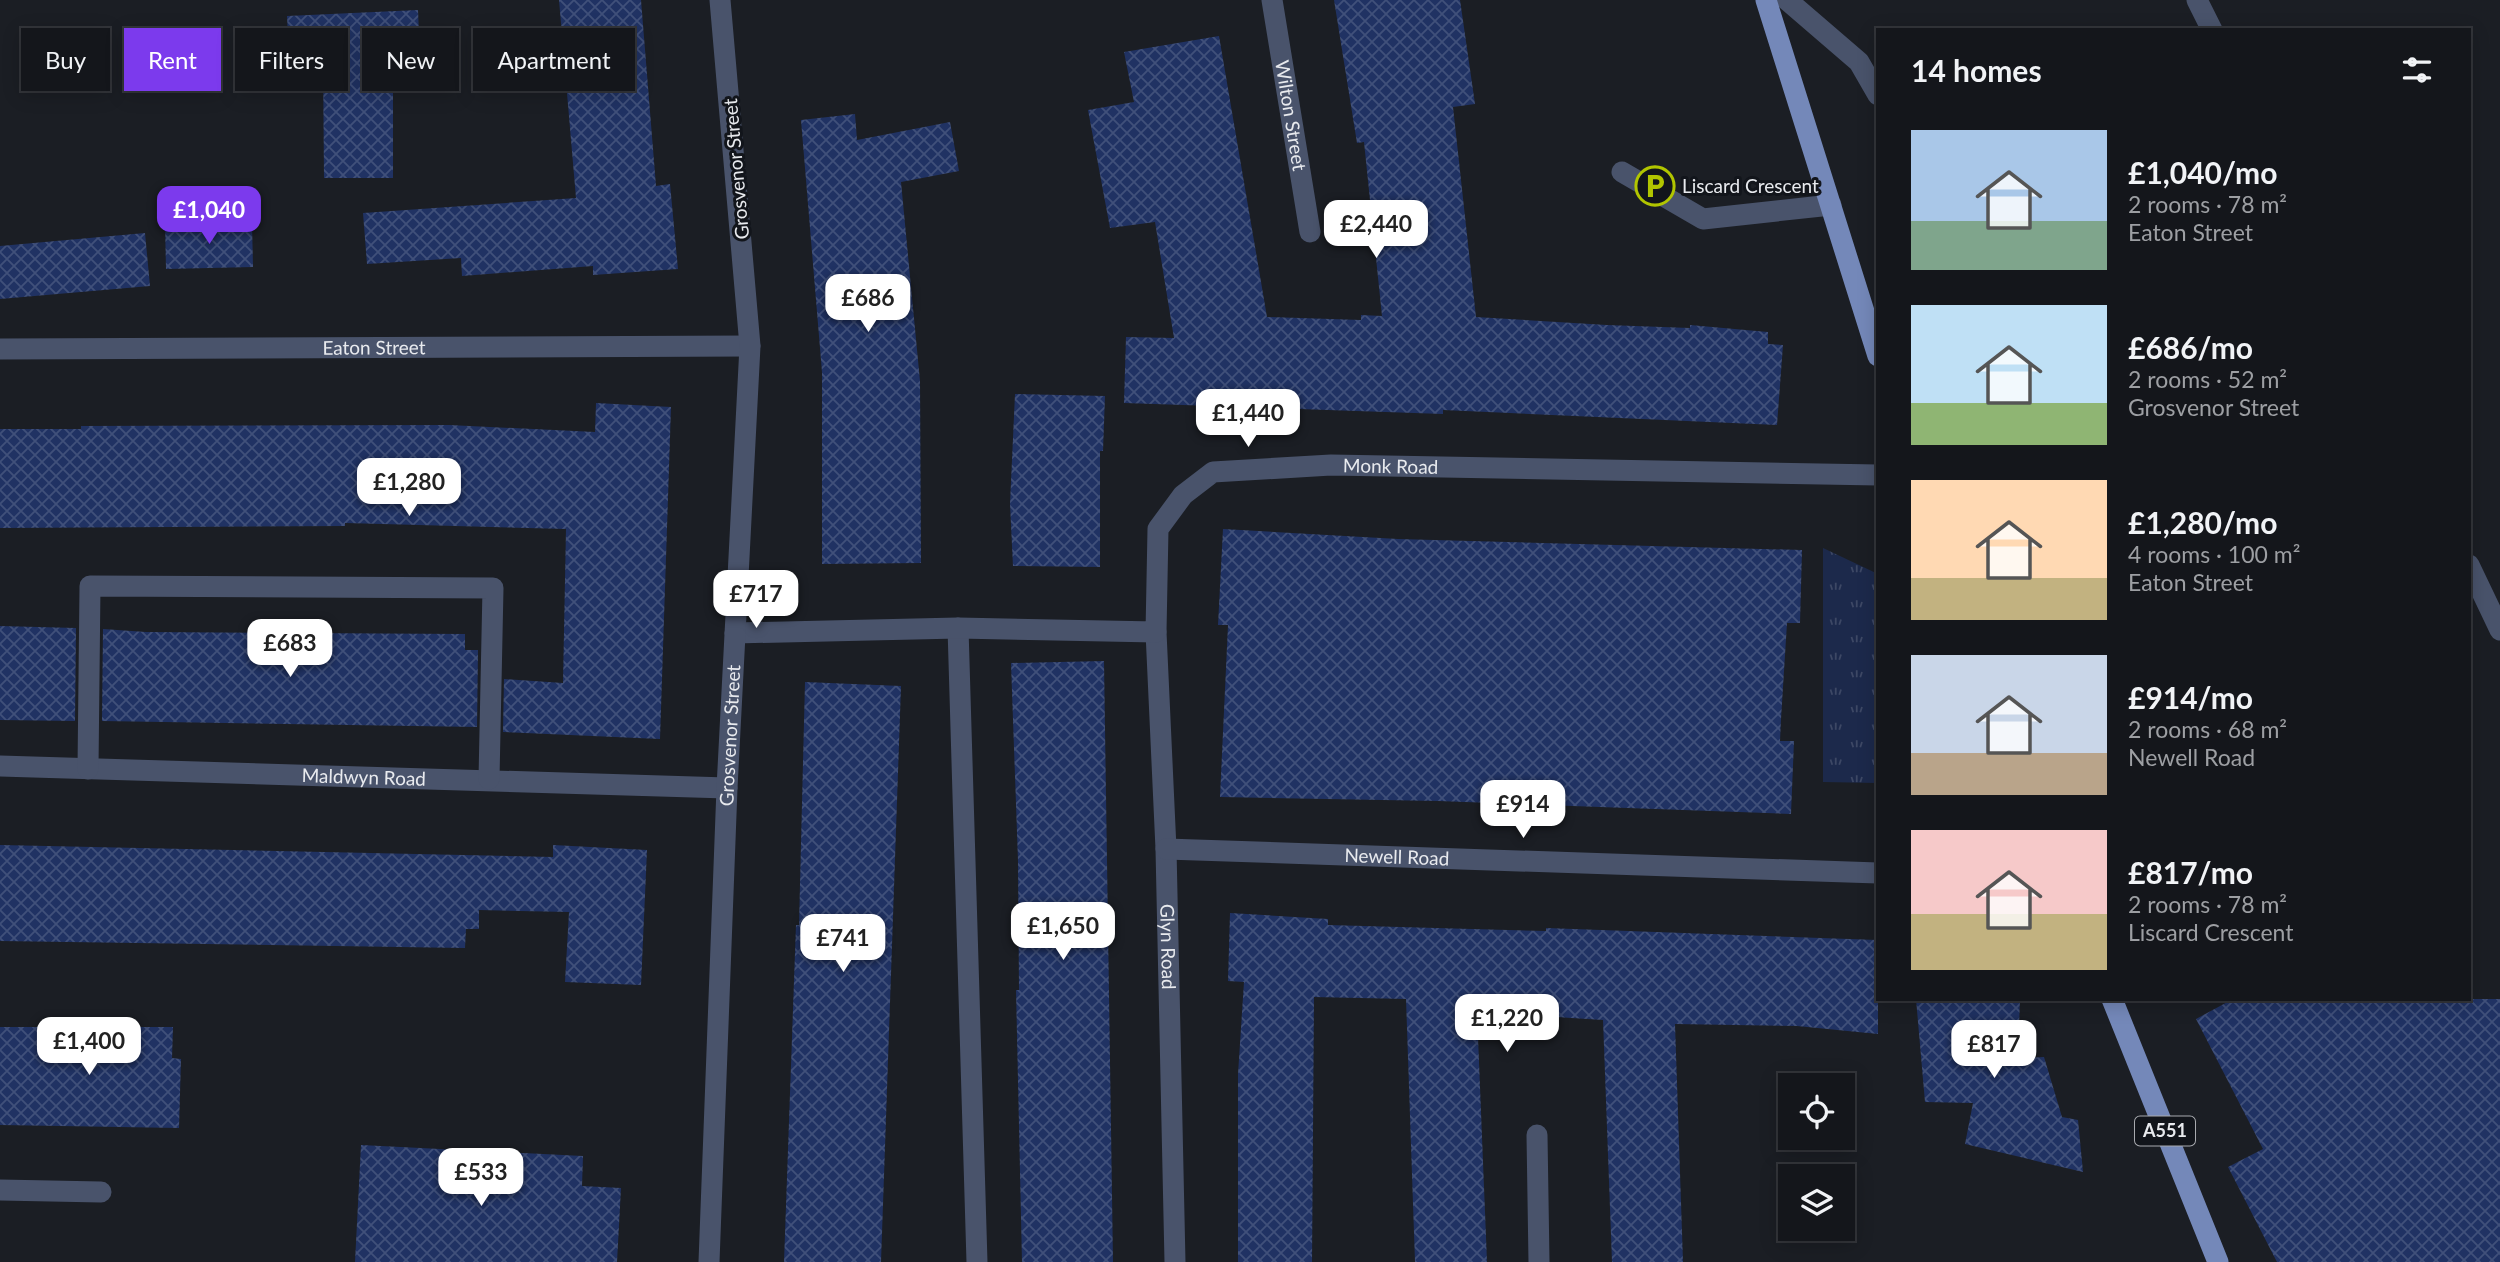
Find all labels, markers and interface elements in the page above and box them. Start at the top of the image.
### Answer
chip: Buy [21,28,110,91]
chip: Rent [124,28,221,91]
chip: Filters [235,28,348,91]
chip: New [362,28,459,91]
chip: Apartment [473,28,635,91]
icon: filters [2398,51,2436,89]
text: 14 homes [1911,52,2042,88]
street label: Wilton Street [1271,58,1312,173]
street label: Grosvenor Street [718,97,753,241]
text: £1,040/mo [2128,154,2277,190]
icon: home [1967,158,2051,242]
parking icon: Liscard Crescent [1634,165,1676,207]
place label: Liscard Crescent [1682,174,1819,197]
pin: £1,040 [152,187,266,246]
text: 2 rooms · 78 m² [2128,190,2287,218]
text: £1,040 [173,195,245,223]
pin: £2,440 [1319,201,1433,260]
text: £2,440 [1340,209,1412,237]
text: Eaton Street [2128,218,2253,246]
pin: £686 [827,274,909,334]
text: £686 [841,283,895,311]
text: £686/mo [2128,329,2253,365]
icon: home [1967,333,2051,417]
street label: Eaton Street [322,335,426,359]
text: 2 rooms · 52 m² [2128,365,2287,393]
pin: £1,440 [1191,390,1305,449]
text: Grosvenor Street [2128,393,2299,421]
text: £1,440 [1212,398,1284,426]
street label: Monk Road [1343,453,1439,478]
pin: £1,280 [352,458,466,518]
text: £1,280 [373,467,445,495]
text: £1,280/mo [2128,504,2277,540]
icon: home [1967,508,2051,592]
text: 4 rooms · 100 m² [2128,540,2300,568]
text: Eaton Street [2128,568,2253,596]
pin: £717 [715,570,797,630]
text: £717 [729,579,783,607]
pin: £683 [249,620,331,679]
text: £683 [263,628,317,656]
street label: Grosvenor Street [714,664,744,807]
text: £914/mo [2128,679,2253,715]
icon: home [1967,683,2051,767]
text: 2 rooms · 68 m² [2128,715,2287,743]
text: Newell Road [2128,743,2255,771]
street label: Maldwyn Road [301,763,426,790]
pin: £914 [1482,780,1564,840]
text: £914 [1496,789,1550,817]
street label: Newell Road [1344,843,1450,870]
text: £817/mo [2128,854,2253,890]
icon: home [1967,858,2051,942]
text: 2 rooms · 78 m² [2128,890,2287,918]
pin: £1,650 [1006,902,1120,962]
street label: Glyn Road [1156,904,1181,990]
text: £1,650 [1027,911,1099,939]
pin: £741 [802,914,884,974]
text: Liscard Crescent [2128,918,2294,946]
text: £741 [816,923,870,951]
pin: £1,220 [1450,995,1564,1054]
text: £1,220 [1471,1003,1543,1031]
pin: £1,400 [32,1018,146,1077]
pin: £817 [1953,1020,2035,1080]
text: £1,400 [53,1026,125,1054]
text: £817 [1967,1029,2021,1057]
map controls [1778,1073,1855,1241]
button: locate [1778,1073,1855,1150]
road number: A551 [2135,1116,2195,1146]
pin: £533 [440,1148,522,1208]
text: £533 [454,1157,508,1185]
button: layers [1778,1164,1855,1241]

